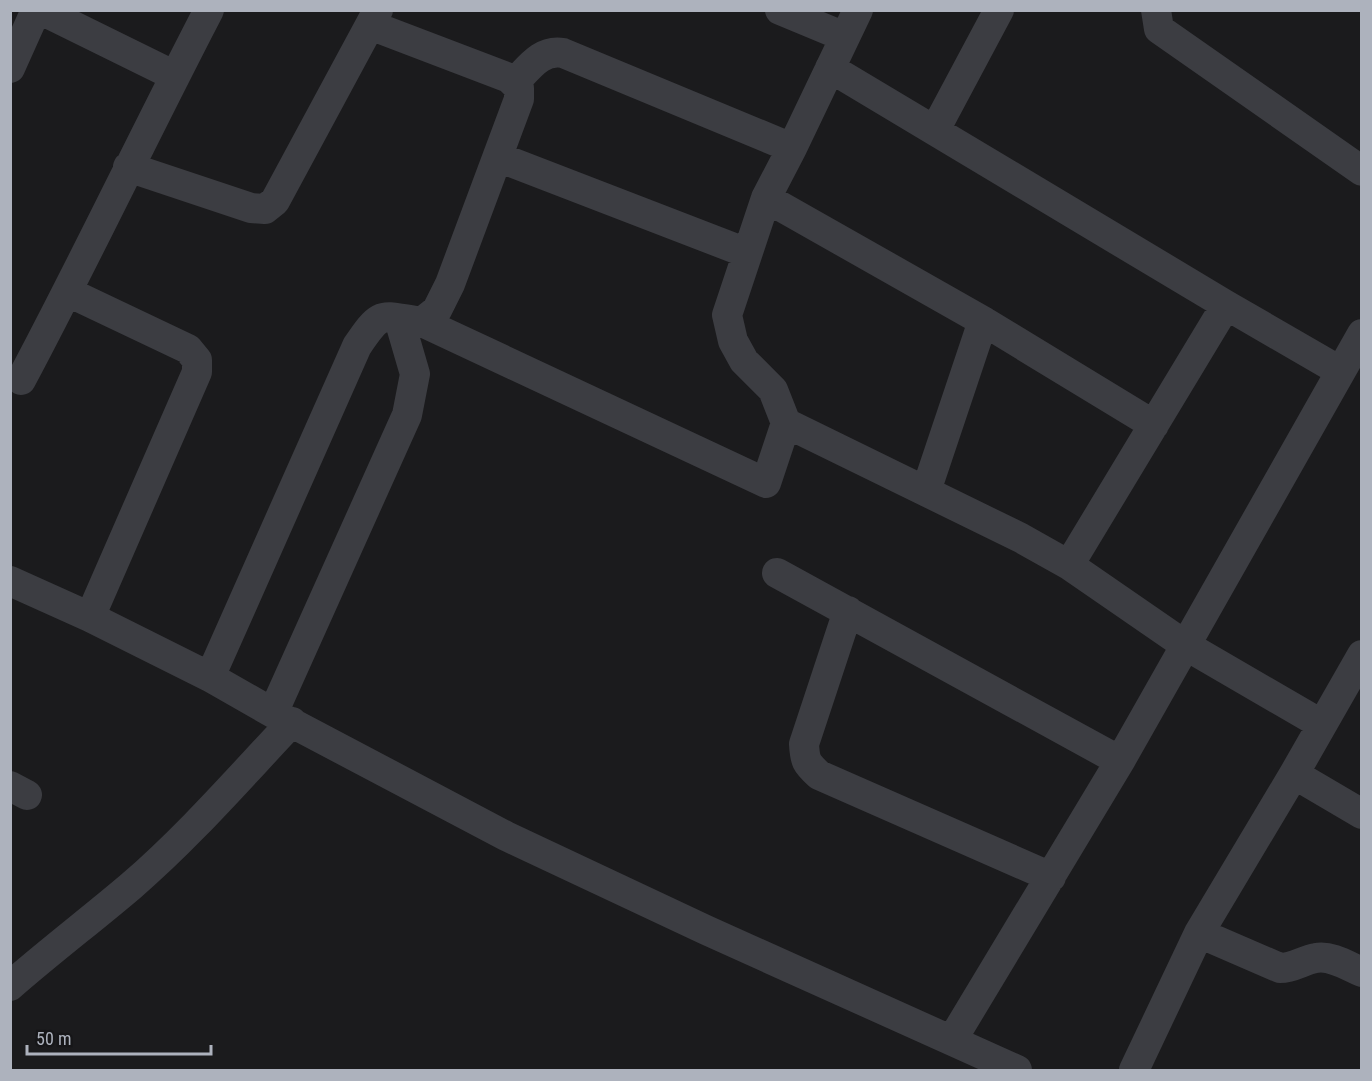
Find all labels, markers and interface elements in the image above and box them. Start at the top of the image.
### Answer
scale bar [27,1018,212,1056]
text: 50 m [36,1028,71,1049]

